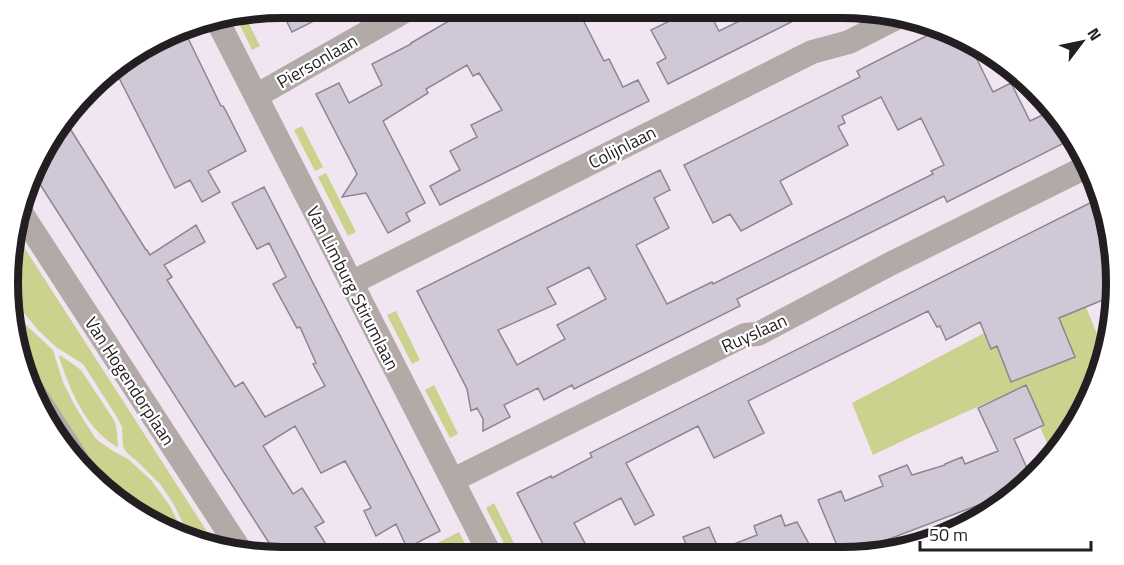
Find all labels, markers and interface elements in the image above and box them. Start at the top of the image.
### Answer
north arrow [1052,12,1112,72]
text: N [1082,23,1108,45]
street label: Piersonlaan [272,27,362,95]
street label: Colijnlaan [583,118,661,176]
street label: Van Limburg Stirumlaan [300,201,406,375]
street label: Ruyslaan [717,307,791,359]
street label: Van Hogendorplaan [78,311,182,451]
scale bar [920,514,1091,552]
text: 50 m [929,521,968,548]

